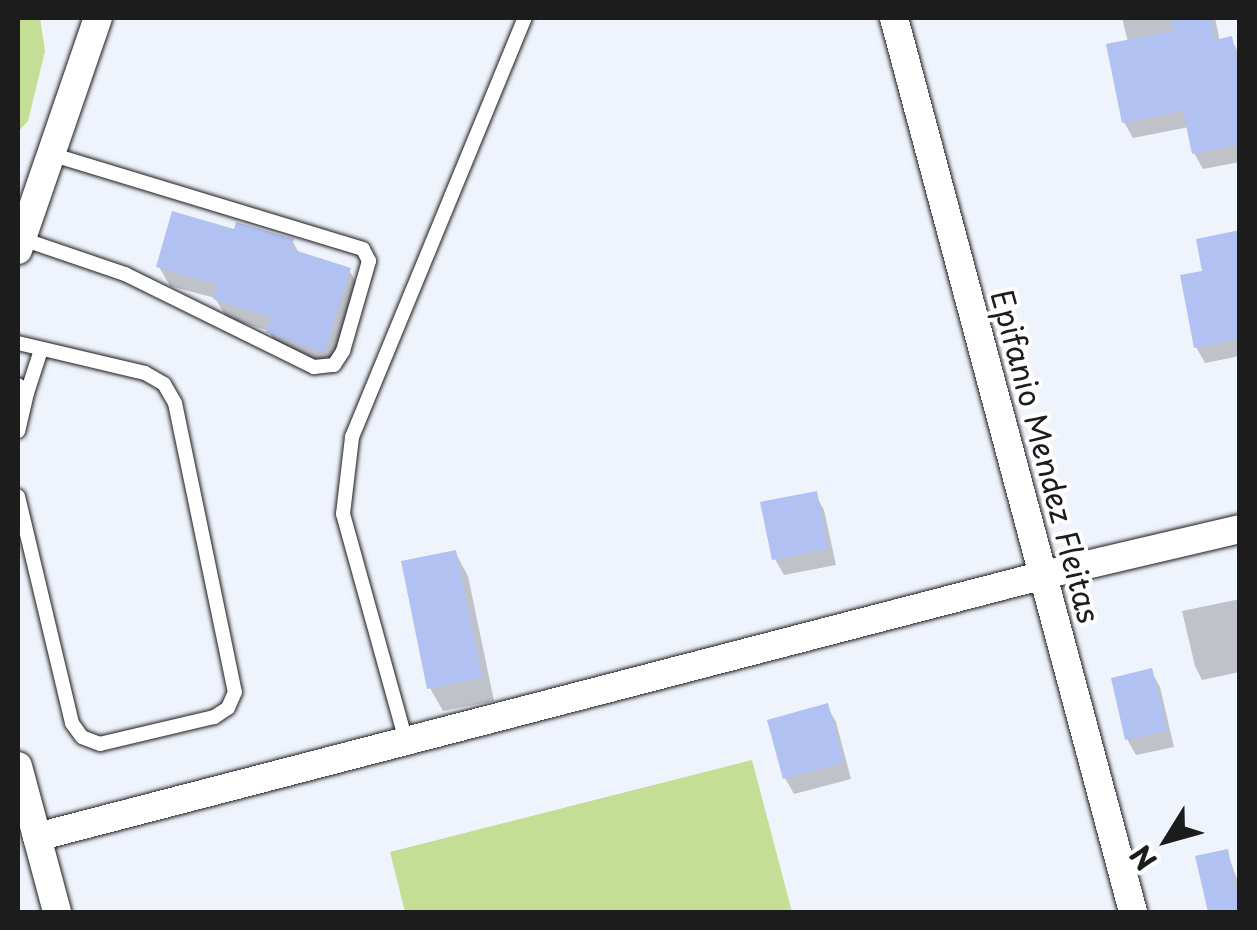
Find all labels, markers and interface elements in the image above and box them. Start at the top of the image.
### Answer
street label: Epifanio Mendez Fleitas [984,287,1108,625]
north arrow [1117,790,1217,890]
text: N [1119,837,1166,880]

